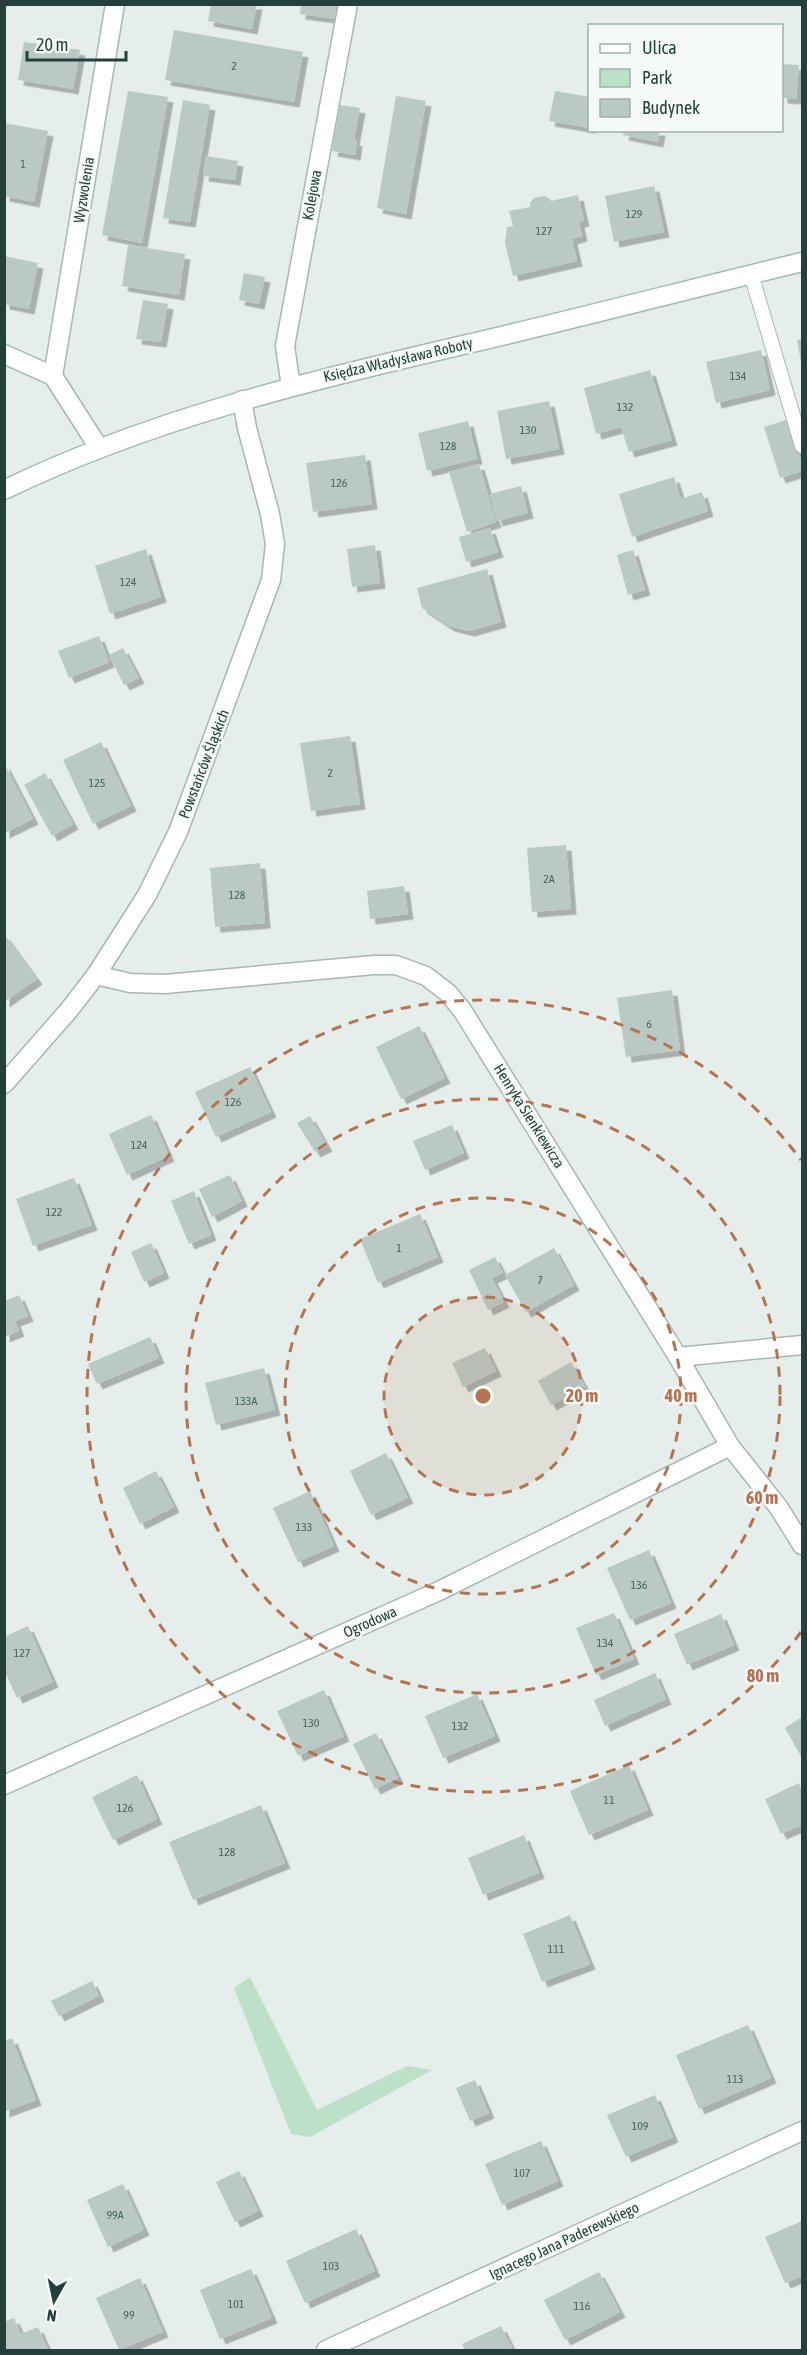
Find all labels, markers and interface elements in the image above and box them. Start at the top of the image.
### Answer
scale bar [27,24,126,62]
legend [588,24,783,132]
text: 20 m [36,34,68,55]
text: Ulica [642,37,677,58]
house number: 2 [231,59,237,73]
text: Park [642,67,672,88]
text: Budynek [642,97,700,118]
street label: Wyzwolenia [70,156,97,224]
house number: 1 [20,157,26,171]
street label: Kolejowa [299,168,324,221]
house number: 129 [626,207,643,221]
house number: 127 [536,224,553,238]
street label: Księdza Władysława Roboty [322,334,474,385]
house number: 134 [730,369,747,383]
house number: 132 [617,400,633,414]
house number: 130 [520,423,537,437]
house number: 128 [440,439,457,453]
house number: 126 [331,476,348,490]
house number: 124 [120,575,137,589]
street label: Powstańców Śląskich [175,707,232,821]
house number: 2 [327,766,333,780]
house number: 125 [89,776,105,790]
house number: 2A [543,872,555,886]
house number: 128 [229,888,246,902]
house number: 6 [646,1017,652,1031]
street label: Henryka Sienkiewicza [491,1061,568,1171]
house number: 126 [225,1095,242,1109]
house number: 124 [131,1138,148,1152]
house number: 122 [46,1205,62,1219]
house number: 1 [396,1241,402,1255]
house number: 7 [537,1273,543,1287]
text: 20 m [566,1385,598,1406]
text: 40 m [664,1385,697,1406]
centre of rings [473,1386,493,1406]
house number: 133A [235,1394,258,1408]
text: 60 m [746,1487,778,1508]
house number: 133 [296,1520,312,1534]
house number: 136 [631,1578,648,1592]
street label: Ogrodowa [341,1602,399,1641]
house number: 134 [597,1636,614,1650]
house number: 127 [14,1646,31,1660]
text: 80 m [747,1665,779,1686]
house number: 130 [303,1716,320,1730]
house number: 132 [452,1719,468,1733]
house number: 11 [603,1793,615,1807]
house number: 126 [117,1801,134,1815]
house number: 128 [219,1845,236,1859]
house number: 111 [548,1942,565,1956]
house number: 113 [727,2072,743,2086]
house number: 109 [632,2119,649,2133]
house number: 107 [514,2166,531,2180]
street label: Ignacego Jana Paderewskiego [486,2198,641,2283]
house number: 99A [106,2208,124,2222]
house number: 103 [323,2259,339,2273]
north arrow [24,2271,84,2331]
house number: 101 [228,2297,245,2311]
house number: 116 [574,2299,591,2313]
text: N [46,2306,58,2325]
house number: 99 [123,2308,135,2322]

